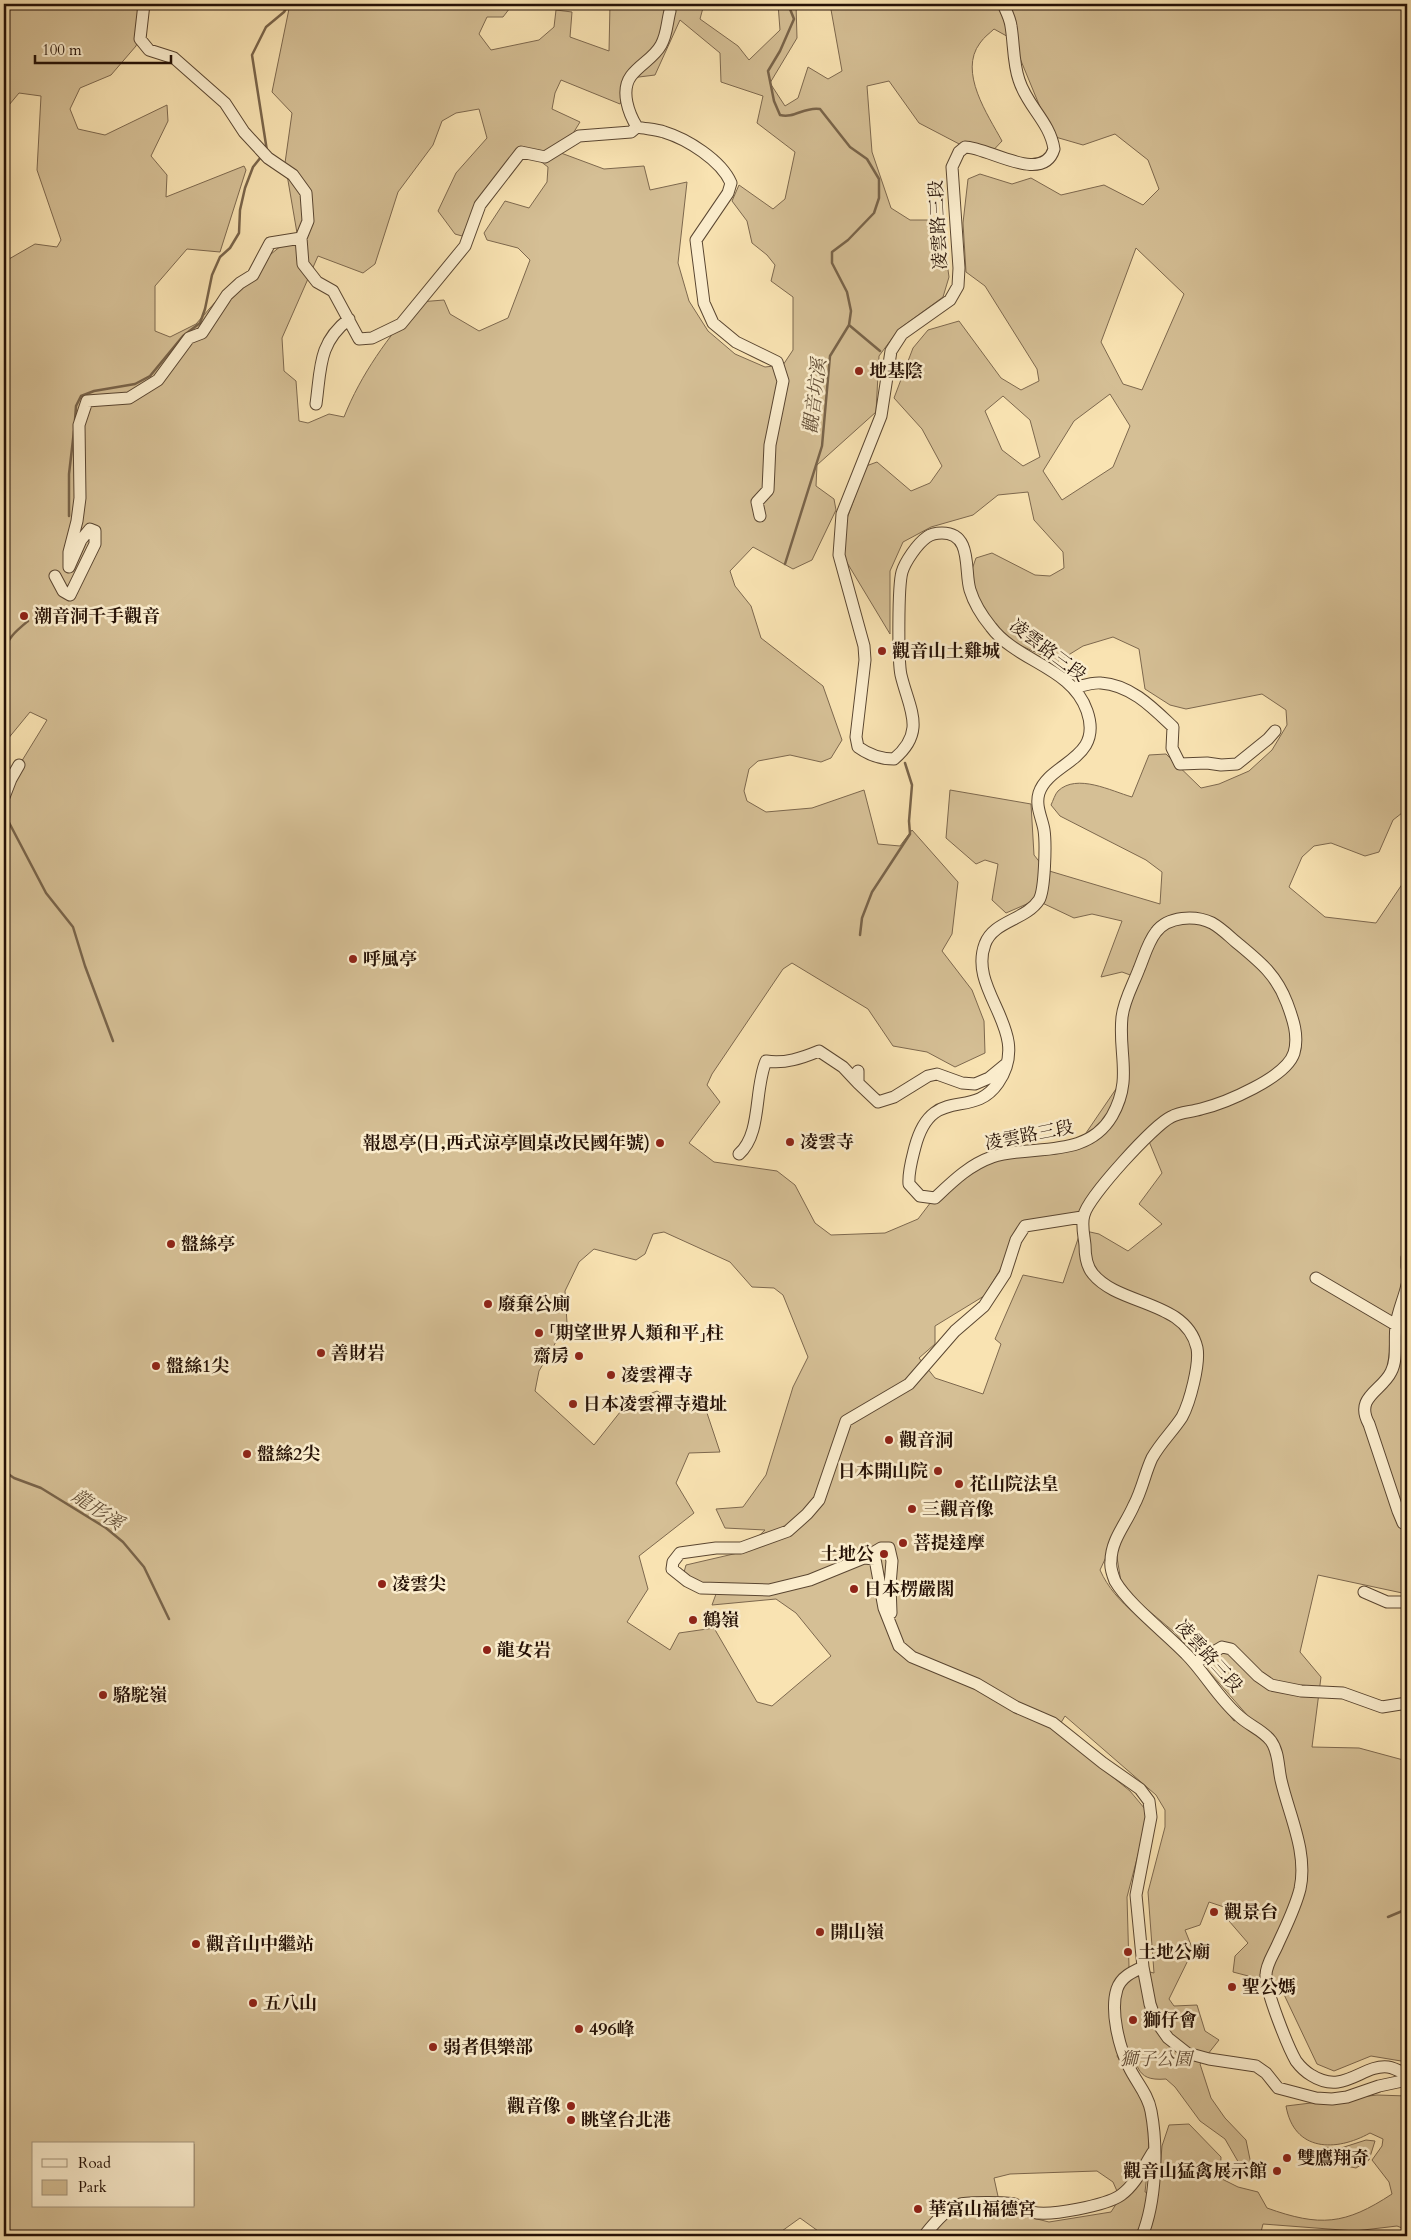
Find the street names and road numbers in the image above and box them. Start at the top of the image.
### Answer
street label: 凌雲路三段 [924,179,953,271]
street label: 凌雲路三段 [1004,613,1091,687]
street label: 凌雲路三段 [983,1115,1076,1156]
street label: 凌雲路三段 [1169,1615,1248,1698]

